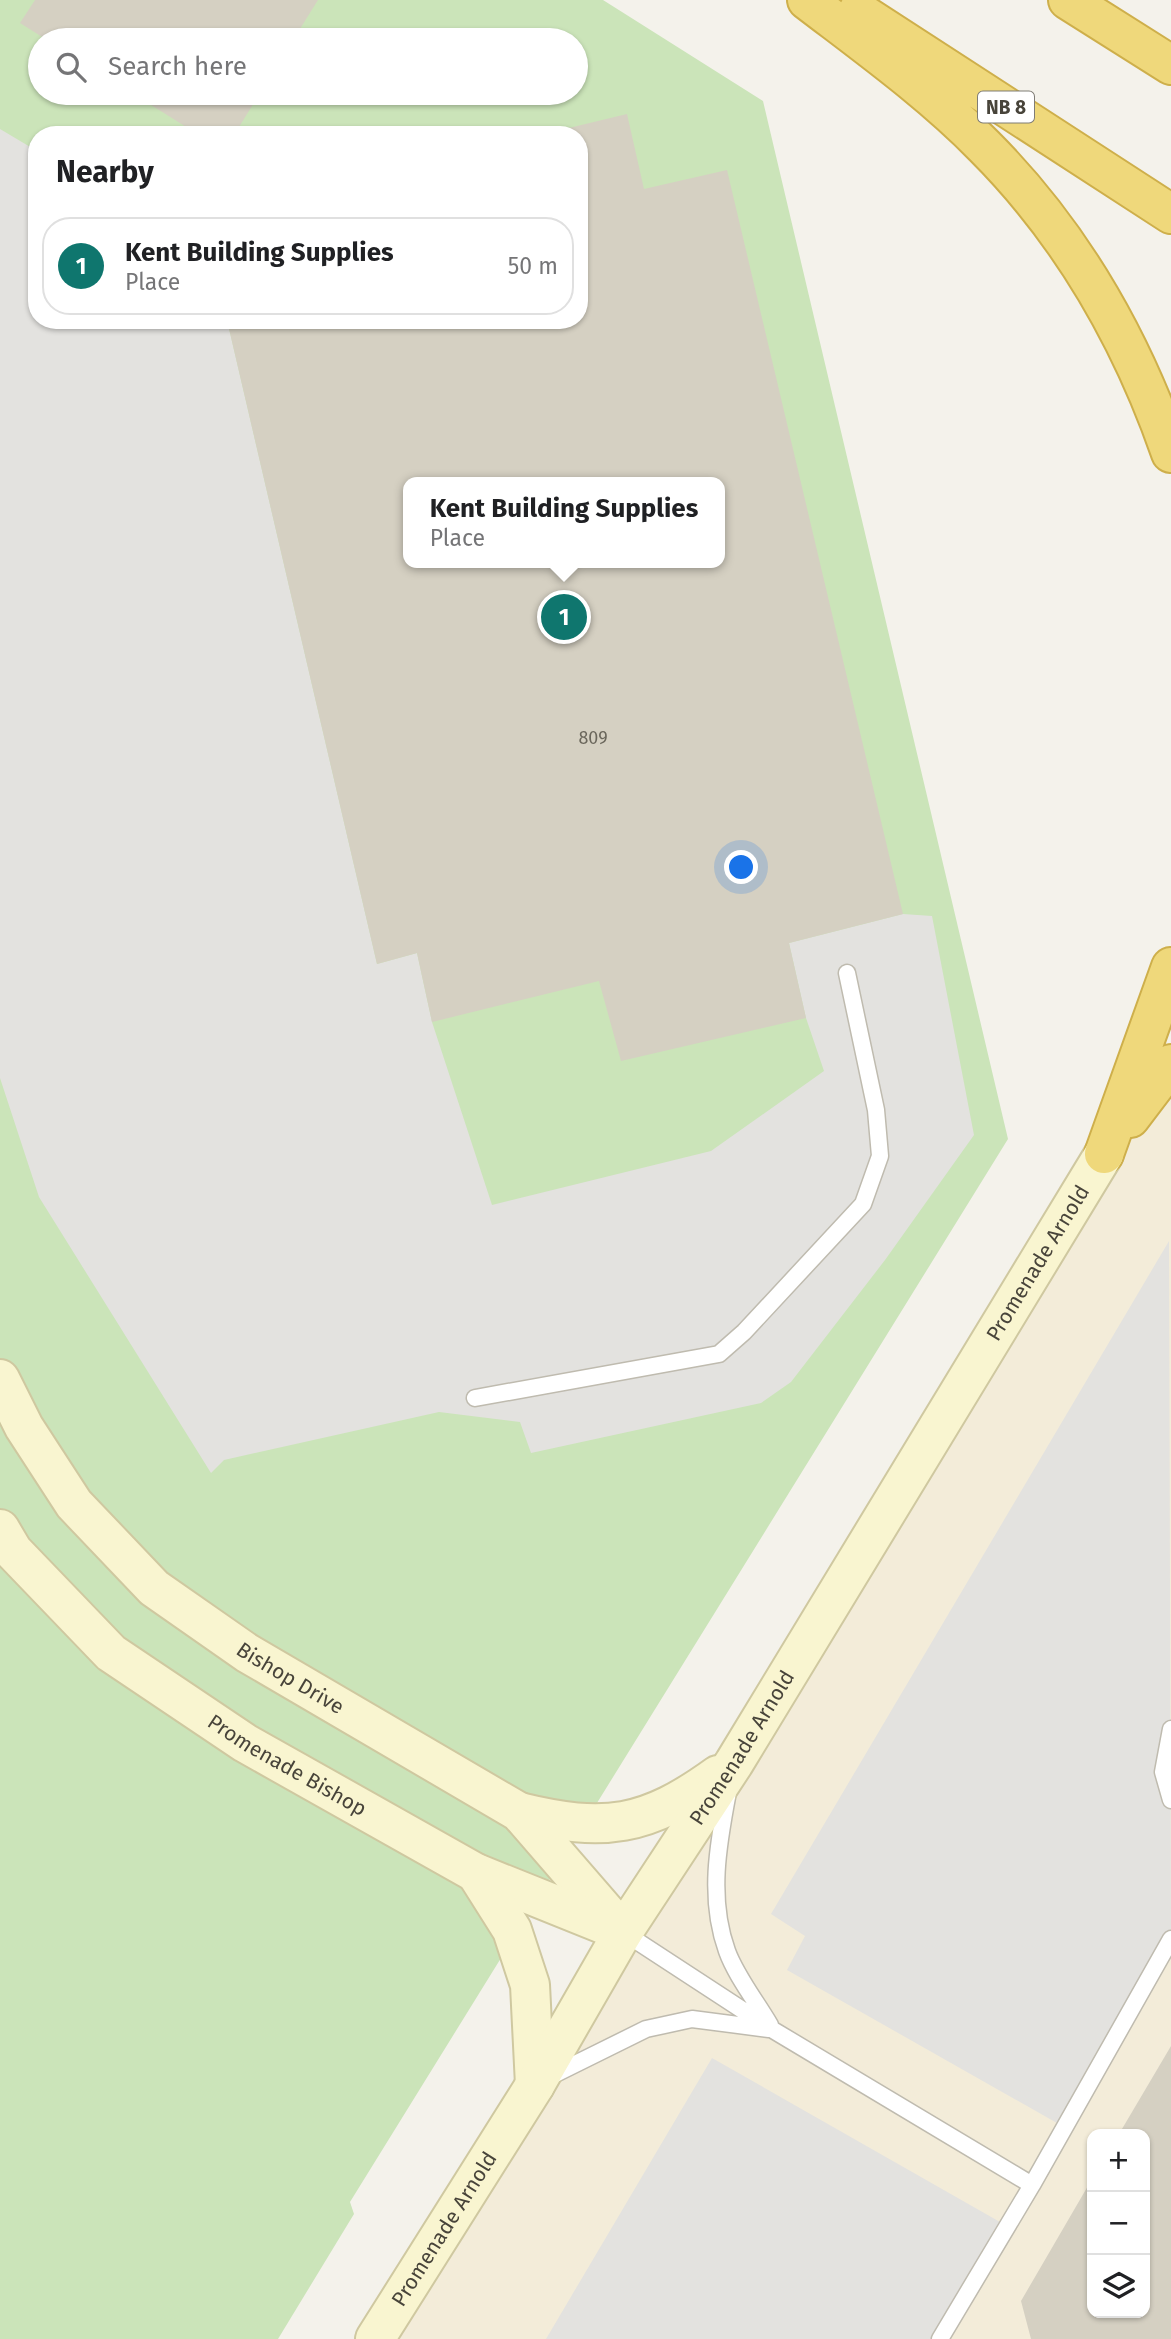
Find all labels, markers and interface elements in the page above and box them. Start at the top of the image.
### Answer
search box [28,28,588,105]
icon: search [52,48,90,86]
text: Search here [108,51,247,82]
road number: NB 8 [978,92,1034,122]
text: Nearby [56,154,154,190]
text: Kent Building Supplies [125,237,394,268]
text: 1 [76,252,86,280]
text: 50 m [508,252,558,280]
text: Place [125,268,180,296]
popup [403,477,725,568]
text: Kent Building Supplies [430,493,698,524]
text: Place [430,524,485,552]
pin: 1 [541,591,587,643]
house number: 809 [578,727,608,749]
your location [724,850,758,884]
street label: Promenade Arnold [981,1180,1095,1346]
street label: Bishop Drive [231,1637,349,1720]
street label: Promenade Arnold [684,1666,800,1830]
street label: Promenade Bishop [203,1709,371,1822]
map controls [1087,2129,1150,2318]
button: + [1087,2129,1150,2192]
street label: Promenade Arnold [386,2147,503,2311]
button: − [1087,2192,1150,2255]
button: layers [1087,2255,1150,2318]

